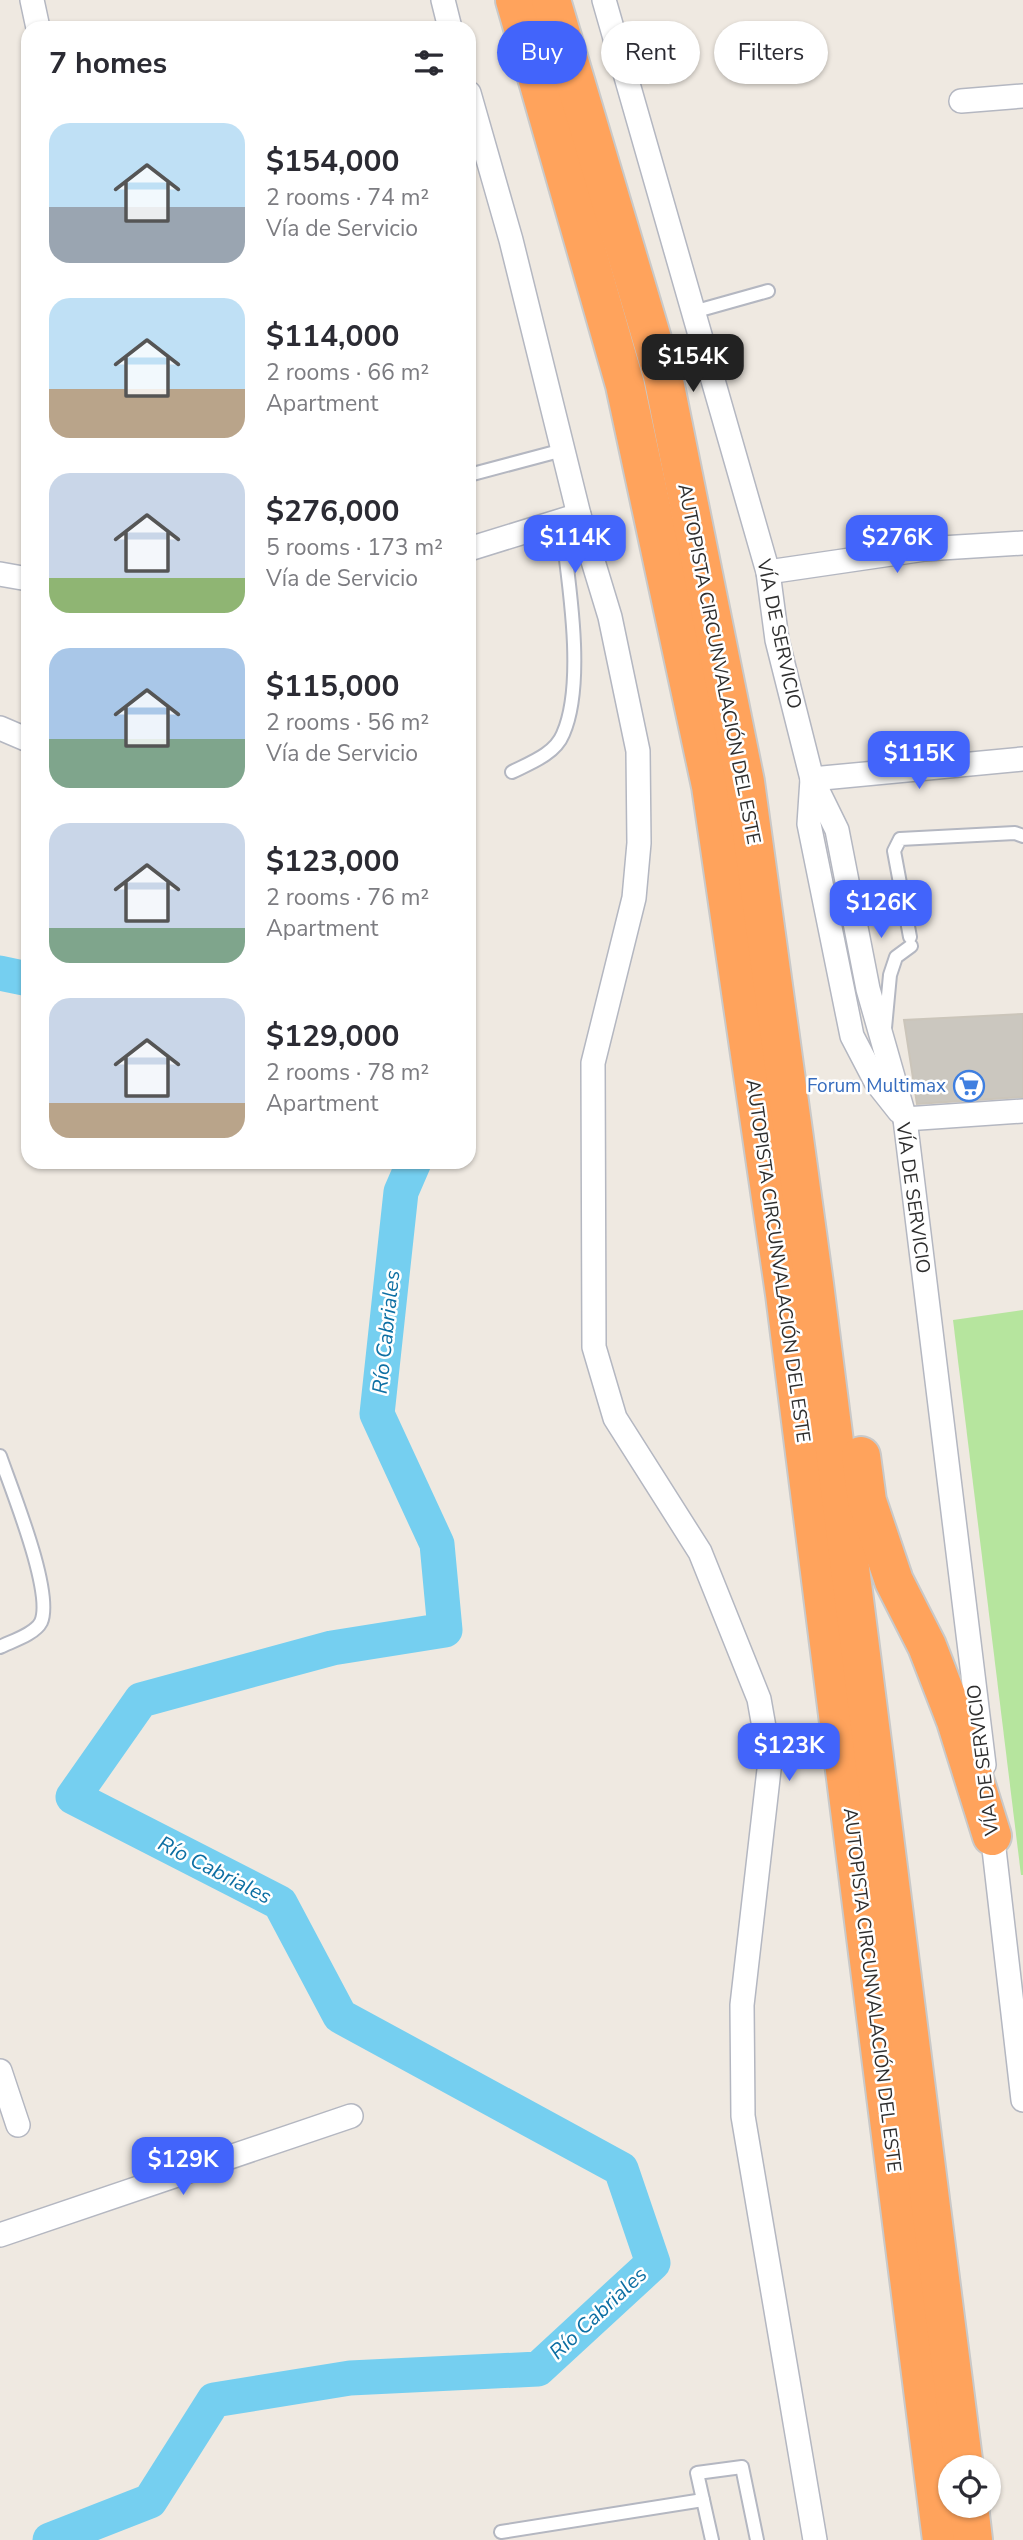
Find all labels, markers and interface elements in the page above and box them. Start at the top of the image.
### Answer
chip: Buy [497,21,587,84]
chip: Rent [601,21,700,84]
chip: Filters [714,21,828,84]
text: 7 homes [49,43,167,84]
icon: filters [410,44,448,82]
text: $154,000 [266,141,399,182]
icon: home [105,151,189,235]
text: 2 rooms · 74 m² [266,182,429,213]
text: Vía de Servicio [266,213,418,244]
text: $114,000 [266,316,399,357]
icon: home [105,326,189,410]
pin: $154K [644,334,742,394]
text: $154K [658,341,728,372]
text: 2 rooms · 66 m² [266,357,429,388]
text: Apartment [266,388,378,419]
street label: AUTOPISTA CIRCUNVALACIÓN DEL ESTE [671,482,767,846]
text: $276,000 [266,491,399,532]
icon: home [105,501,189,585]
pin: $114K [526,516,624,575]
pin: $276K [848,516,946,575]
text: $114K [540,522,610,553]
text: $276K [862,522,932,553]
text: 5 rooms · 173 m² [266,532,443,563]
street label: VÍA DE SERVICIO [750,556,808,711]
text: Vía de Servicio [266,563,418,594]
text: $115,000 [266,666,399,707]
icon: home [105,676,189,760]
text: 2 rooms · 56 m² [266,707,429,738]
pin: $115K [870,732,968,791]
text: Vía de Servicio [266,738,418,769]
text: $115K [884,738,954,769]
text: $123,000 [266,841,399,882]
icon: home [105,851,189,935]
pin: $126K [832,880,930,940]
text: 2 rooms · 76 m² [266,882,429,913]
text: $126K [846,887,916,918]
text: Apartment [266,913,378,944]
text: $129,000 [266,1016,399,1057]
icon: home [105,1026,189,1110]
text: 2 rooms · 78 m² [266,1057,429,1088]
supermarket icon: Forum Multimax [952,1069,986,1103]
place label: Forum Multimax [807,1073,946,1099]
street label: AUTOPISTA CIRCUNVALACIÓN DEL ESTE [740,1078,816,1444]
text: Apartment [266,1088,378,1119]
street label: VÍA DE SERVICIO [889,1120,936,1275]
water label: Río Cabriales [366,1269,406,1395]
street label: VÍA DE SERVICIO [961,1683,1005,1838]
pin: $123K [740,1724,838,1783]
text: $123K [754,1730,824,1761]
street label: AUTOPISTA CIRCUNVALACIÓN DEL ESTE [837,1807,907,2173]
water label: Río Cabriales [153,1829,277,1911]
pin: $129K [134,2138,232,2197]
text: $129K [148,2144,218,2175]
water label: Río Cabriales [543,2260,653,2366]
map controls [938,2455,1001,2518]
button: locate [938,2455,1001,2518]

